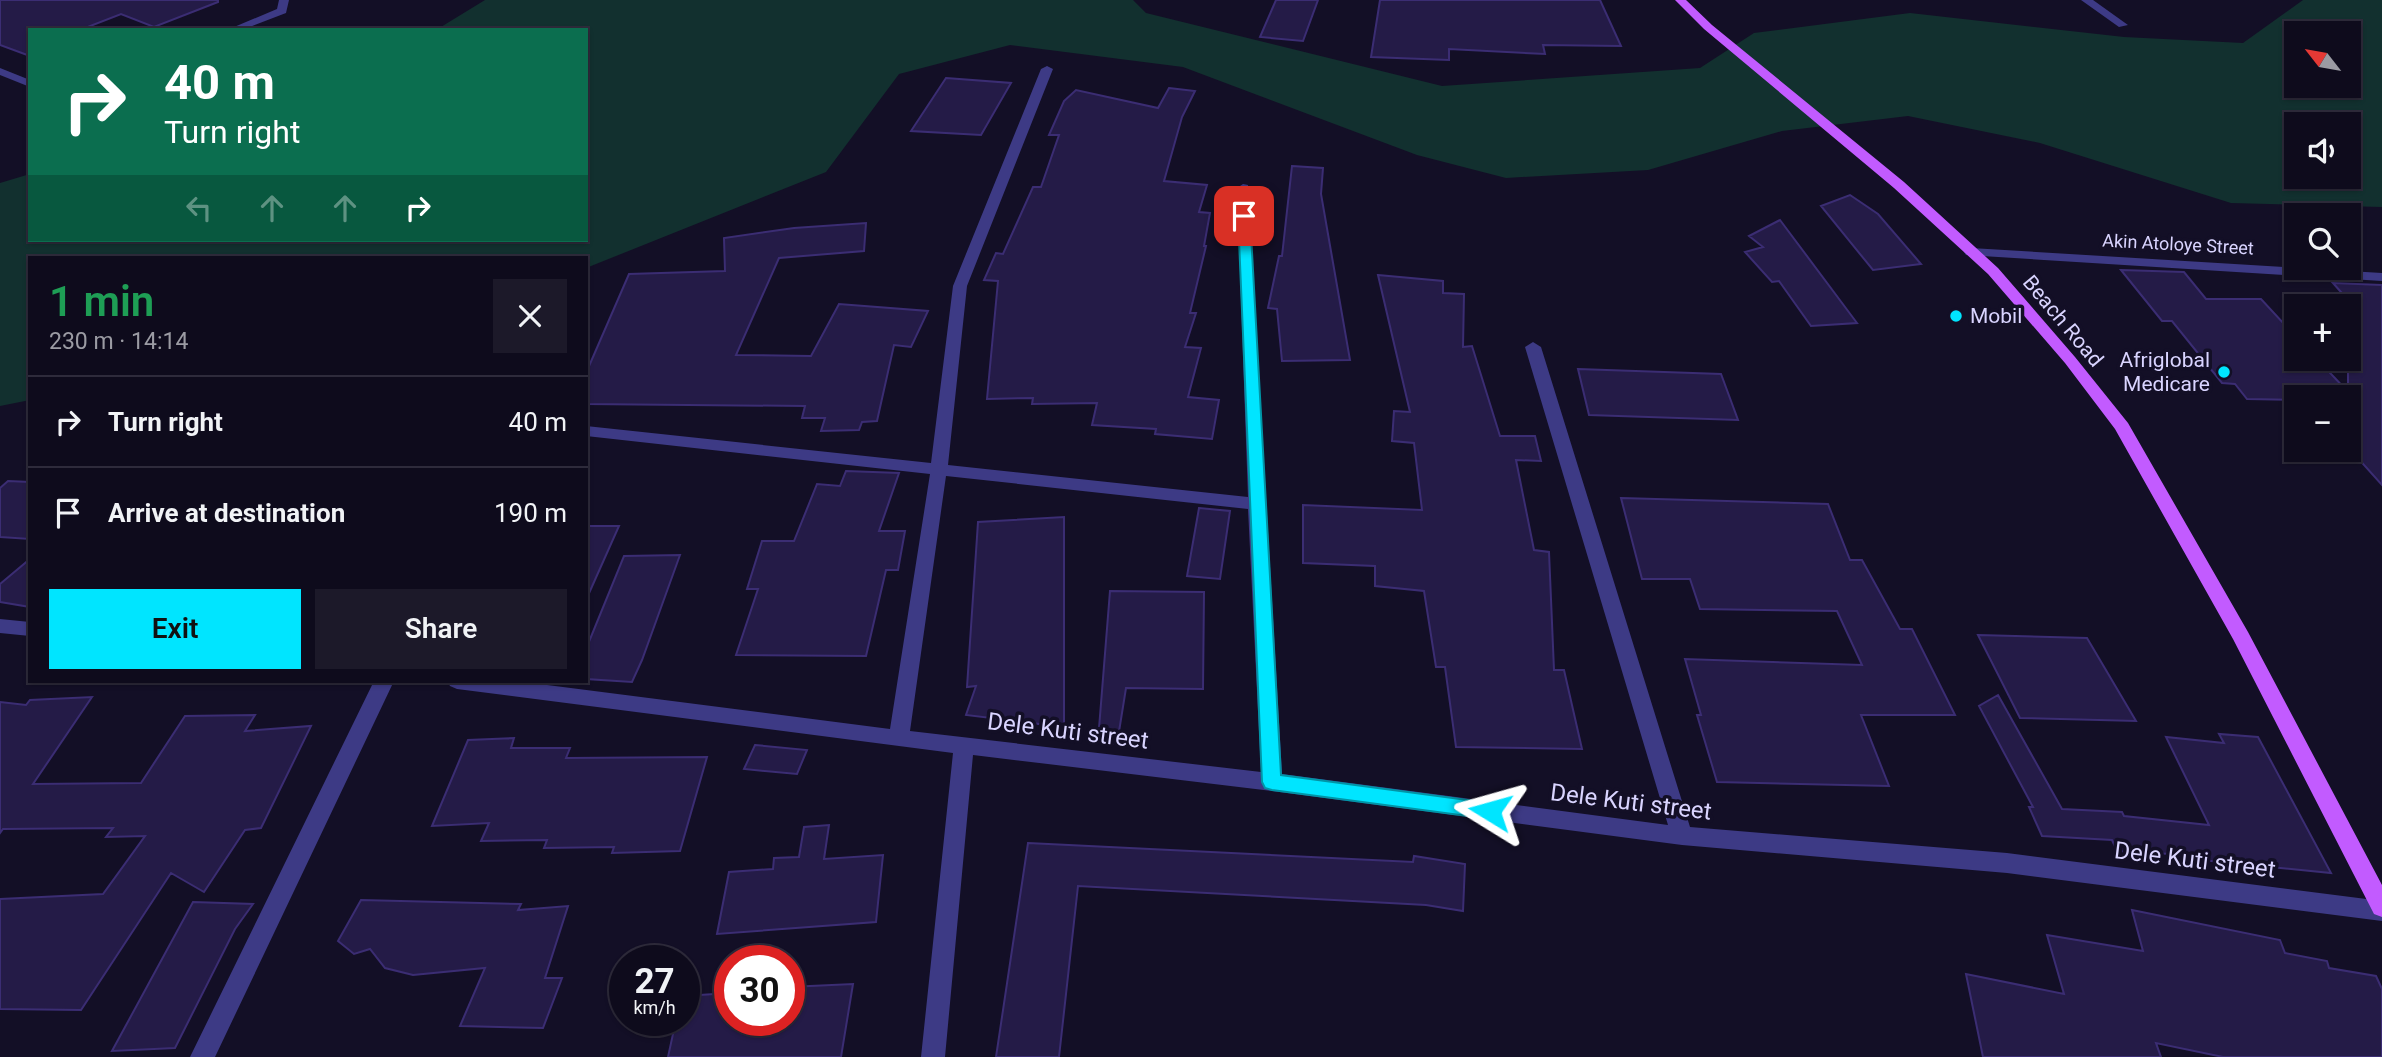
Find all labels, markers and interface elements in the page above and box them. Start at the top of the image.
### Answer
north arrow [2284,21,2361,98]
map controls [2284,21,2361,462]
text: 40 m [164,54,275,111]
icon: right [49,56,140,147]
button: sound [2284,112,2361,189]
text: Turn right [164,113,300,151]
pin [1214,186,1274,246]
icon: left [180,189,218,227]
icon: ahead [253,189,291,227]
icon: ahead [326,189,364,227]
icon: right [399,189,437,227]
icon: arrive [1225,197,1263,235]
button: search [2284,203,2361,280]
street label: Akin Atoloye Street [2102,230,2254,258]
street label: Beach Road [2018,271,2108,371]
text: 1 min [49,277,154,326]
button: close [493,279,567,353]
button: + [2284,294,2361,371]
place label: Mobil [1970,304,2022,328]
marker: Mobil [1948,308,1964,324]
text: 230 m · 14:14 [49,328,188,355]
place label: Afriglobal Medicare [2120,348,2210,396]
marker: Afriglobal Medicare [2216,364,2232,380]
button: − [2284,385,2361,462]
icon: right [49,403,87,441]
text: Turn right [108,407,223,437]
text: 40 m [509,407,567,437]
icon: arrive [49,494,87,532]
text: Arrive at destination [108,498,345,528]
text: 190 m [494,498,567,528]
button: Exit [49,589,301,669]
button: Share [315,589,567,669]
street label: Dele Kuti street [986,707,1150,755]
position arrow [1453,774,1527,848]
street label: Dele Kuti street [1549,778,1713,826]
street label: Dele Kuti street [2113,836,2277,884]
speed limit sign: 30 [714,945,805,1036]
text: 27 [634,961,675,1002]
text: km/h [633,997,676,1018]

